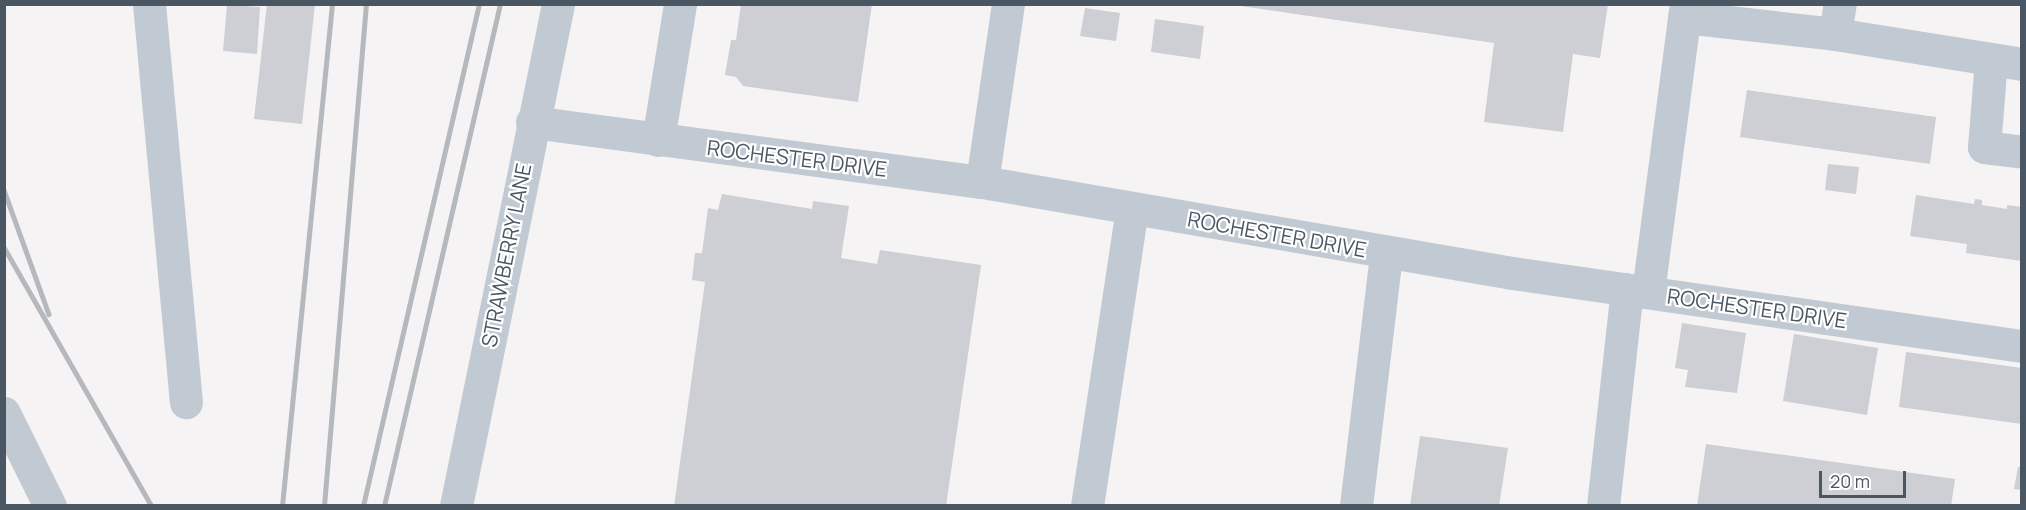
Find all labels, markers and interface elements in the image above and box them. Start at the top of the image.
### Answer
street label: ROCHESTER DRIVE [706,134,888,182]
street label: STRAWBERRY LANE [476,161,536,349]
street label: ROCHESTER DRIVE [1186,206,1368,262]
street label: ROCHESTER DRIVE [1666,283,1848,333]
scale bar [1822,459,1909,497]
text: 20 m [1830,469,1870,493]

